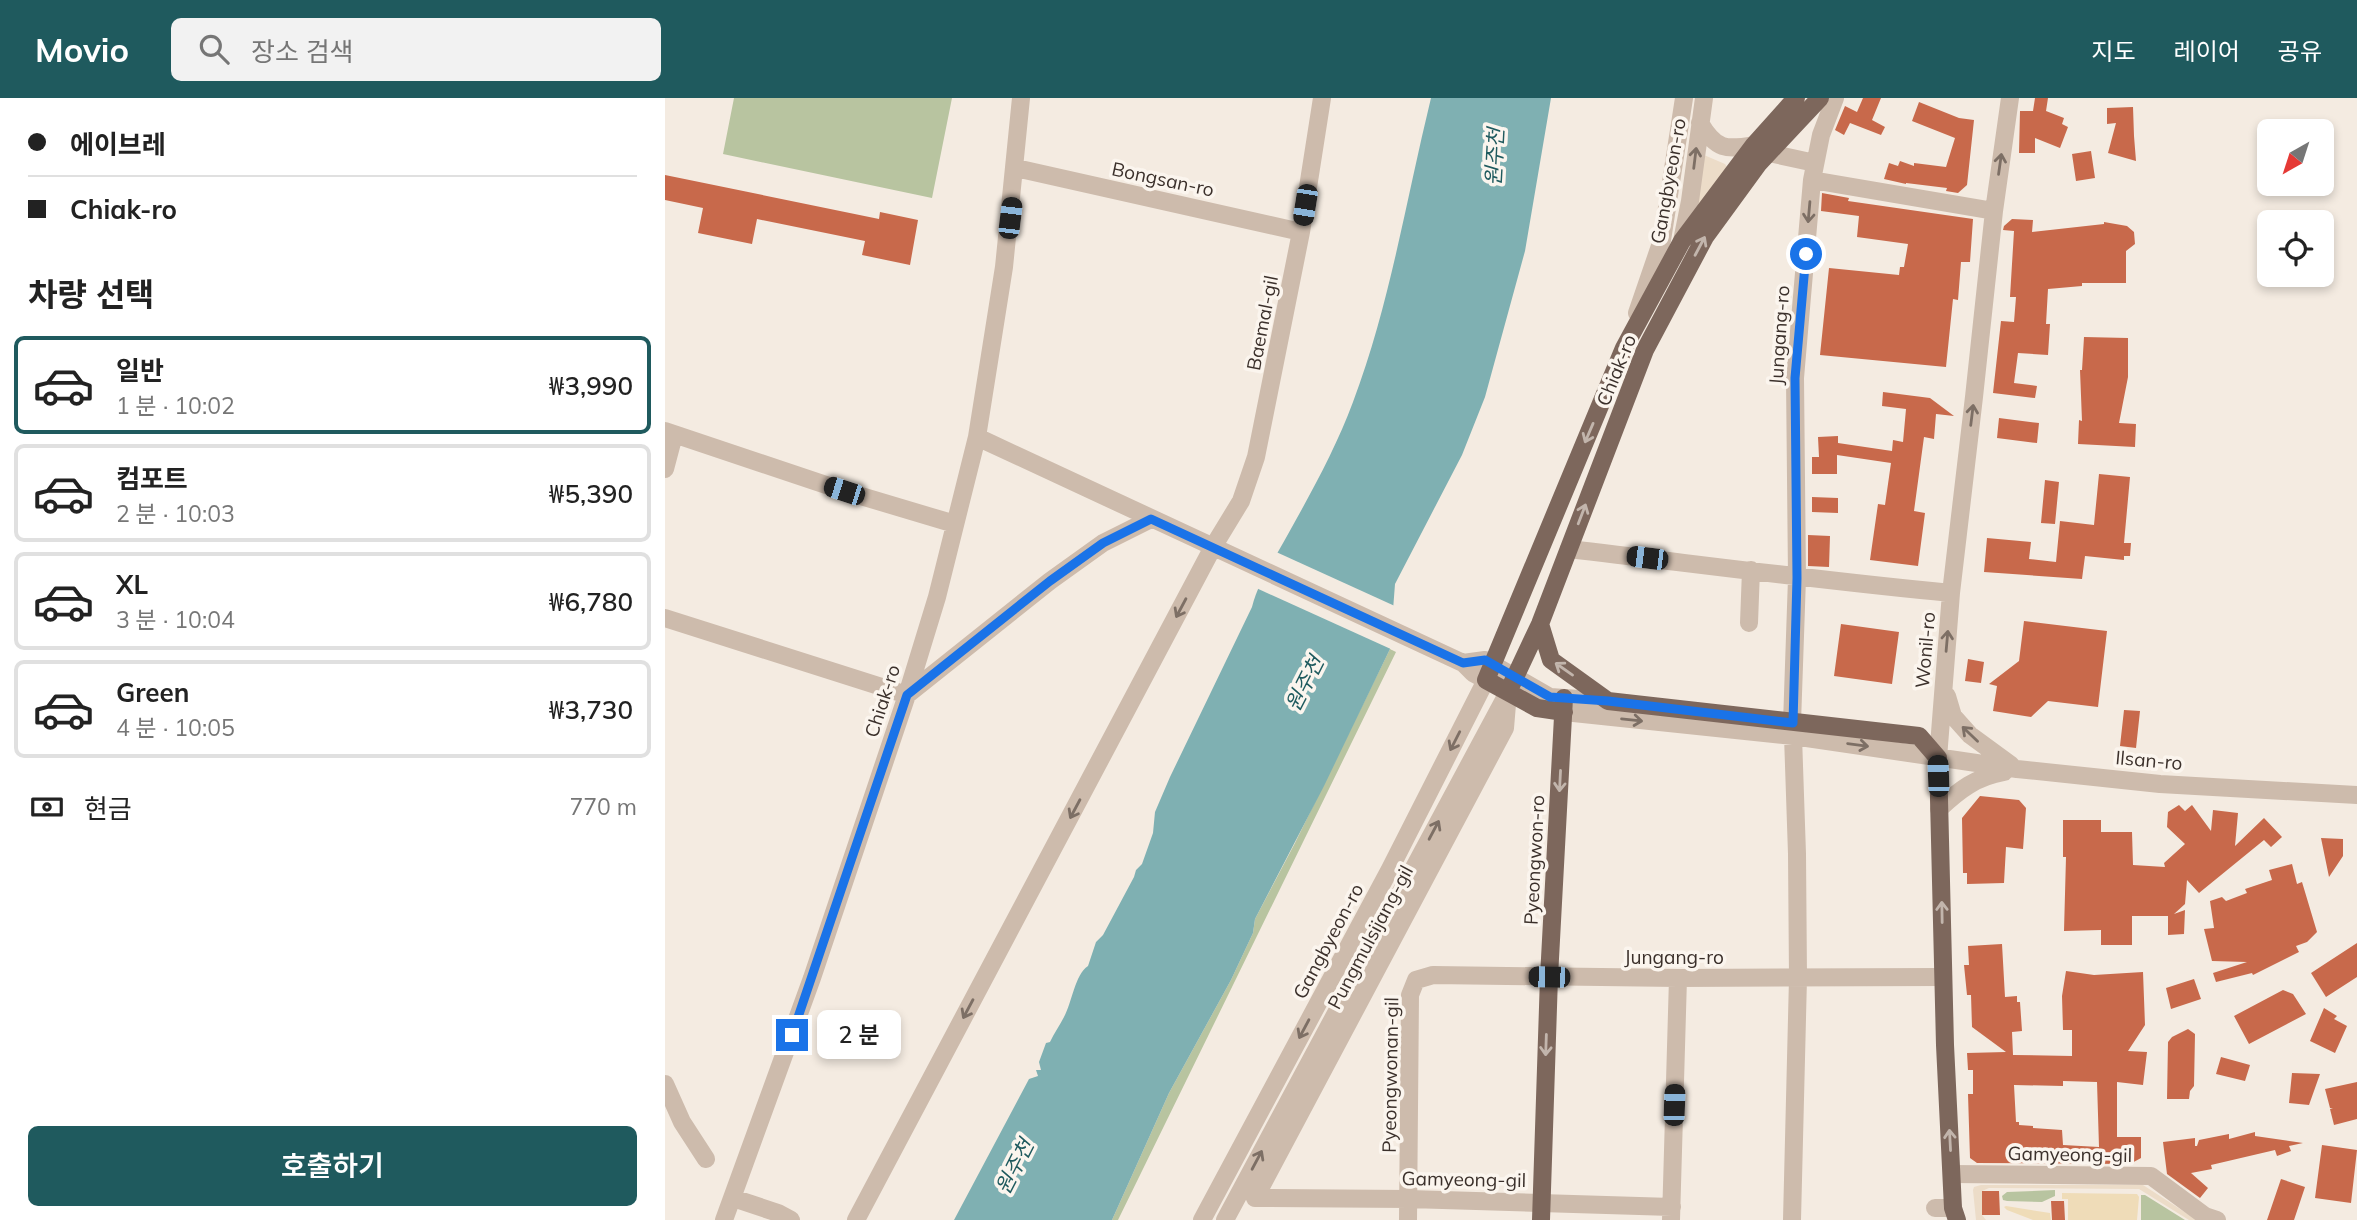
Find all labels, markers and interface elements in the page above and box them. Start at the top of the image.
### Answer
search box [171,18,661,81]
text: Movio [35,29,129,70]
icon: search [195,30,233,68]
text: 장소 검색 [251,35,354,68]
text: 지도 [2091,36,2136,66]
text: 레이어 [2174,36,2240,66]
text: 공유 [2278,36,2322,66]
street label: Gangbyeon-ro [1645,116,1691,246]
north arrow [2257,119,2335,196]
map controls [2257,119,2334,287]
water label: 원주천 [1480,125,1509,187]
text: 에이브레 [70,128,166,161]
one-way arrow [1689,147,1702,170]
one-way arrow [1994,153,2007,176]
street label: Bongsan-ro [1110,156,1216,202]
car [1292,183,1319,227]
text: Chiak-ro [70,193,177,226]
car [998,196,1023,240]
one-way arrow [1802,200,1815,222]
button: locate [2257,210,2334,287]
one-way arrow [1694,236,1707,257]
route start [1790,238,1822,270]
text: 차량 선택 [28,274,155,314]
street label: Baemal-gil [1241,274,1283,372]
street label: Jungang-ro [1764,285,1794,385]
street label: Chiak-ro [1591,331,1641,409]
icon: car [32,354,95,417]
text: 일반 [116,354,164,387]
text: ₩3,990 [549,369,633,402]
text: 1 분 · 10:02 [116,391,235,420]
one-way arrow [1966,404,1979,427]
one-way arrow [1581,422,1594,444]
icon: car [32,462,95,525]
text: 컴포트 [116,462,188,495]
car [821,475,868,507]
text: ₩5,390 [549,477,633,510]
text: 2 분 · 10:03 [116,499,235,528]
one-way arrow [1577,504,1590,526]
car [1625,545,1670,571]
text: XL [116,568,148,601]
icon: car [32,570,95,633]
text: ₩6,780 [549,585,633,618]
one-way arrow [1174,597,1188,618]
text: 3 분 · 10:04 [116,605,235,634]
street label: Wonil-ro [1910,611,1940,689]
one-way arrow [1941,630,1954,653]
water label: 원주천 [1279,649,1330,715]
street label: Chiak-ro [859,662,905,740]
one-way arrow [1555,662,1574,677]
text: Green [116,676,189,709]
icon: car [32,678,95,741]
text: ₩3,730 [549,693,633,726]
text: 4 분 · 10:05 [116,713,235,742]
one-way arrow [1620,713,1643,726]
one-way arrow [1962,725,1979,742]
one-way arrow [1448,730,1461,751]
one-way arrow [1846,738,1869,751]
street label: Ilsan-ro [2114,745,2184,775]
car [1927,755,1950,797]
one-way arrow [1553,769,1566,791]
icon: cash [28,788,66,826]
text: 현금 [84,792,132,825]
text: 770 m [569,792,637,821]
street label: Pyeongwon-ro [1519,794,1549,926]
one-way arrow [1067,798,1081,818]
one-way arrow [1428,820,1441,841]
street label: Pungmulsijang-gil [1322,861,1418,1013]
street label: Gangbyeon-ro [1288,879,1368,1003]
one-way arrow [1935,901,1948,924]
street label: Jungang-ro [1624,945,1724,969]
car [1528,966,1571,988]
street label: Pyeongwonan-gil [1377,997,1403,1153]
one-way arrow [961,999,975,1019]
callout: 2 분 [817,1010,900,1060]
route end [776,1019,808,1051]
one-way arrow [1297,1019,1311,1039]
text: 2 분 [838,1020,880,1049]
one-way arrow [1540,1033,1553,1056]
car [1663,1084,1686,1126]
button: 호출하기 [28,1126,637,1206]
one-way arrow [1943,1128,1956,1151]
water label: 원주천 [989,1132,1040,1198]
street label: Gamyeong-gil [2008,1141,2132,1167]
one-way arrow [1251,1150,1264,1171]
street label: Gamyeong-gil [1402,1166,1526,1192]

